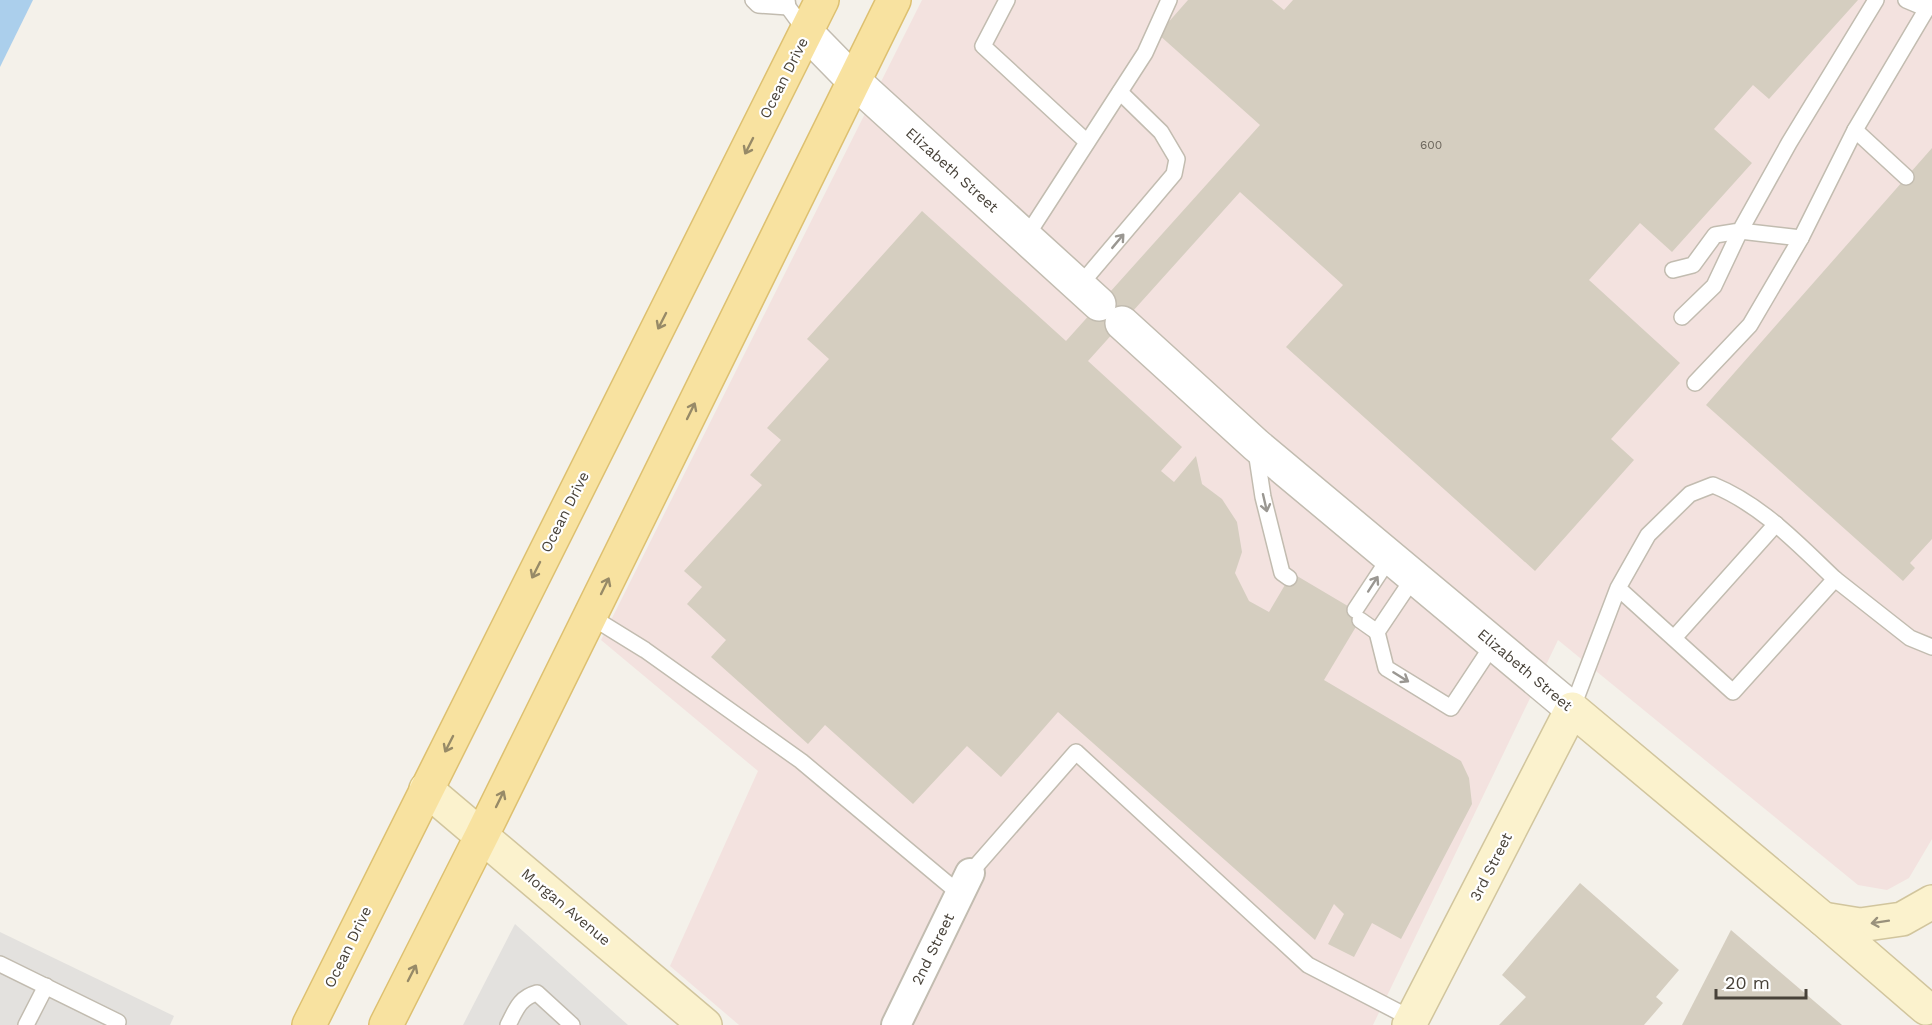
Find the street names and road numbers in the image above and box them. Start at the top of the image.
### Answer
street label: Ocean Drive [756,34,812,122]
street label: Elizabeth Street [902,124,1003,217]
street label: Ocean Drive [537,468,593,556]
street label: Elizabeth Street [1474,625,1577,715]
street label: 3rd Street [1466,829,1516,904]
street label: Morgan Avenue [518,865,614,949]
street label: Ocean Drive [321,903,375,991]
street label: 2nd Street [908,909,958,988]

